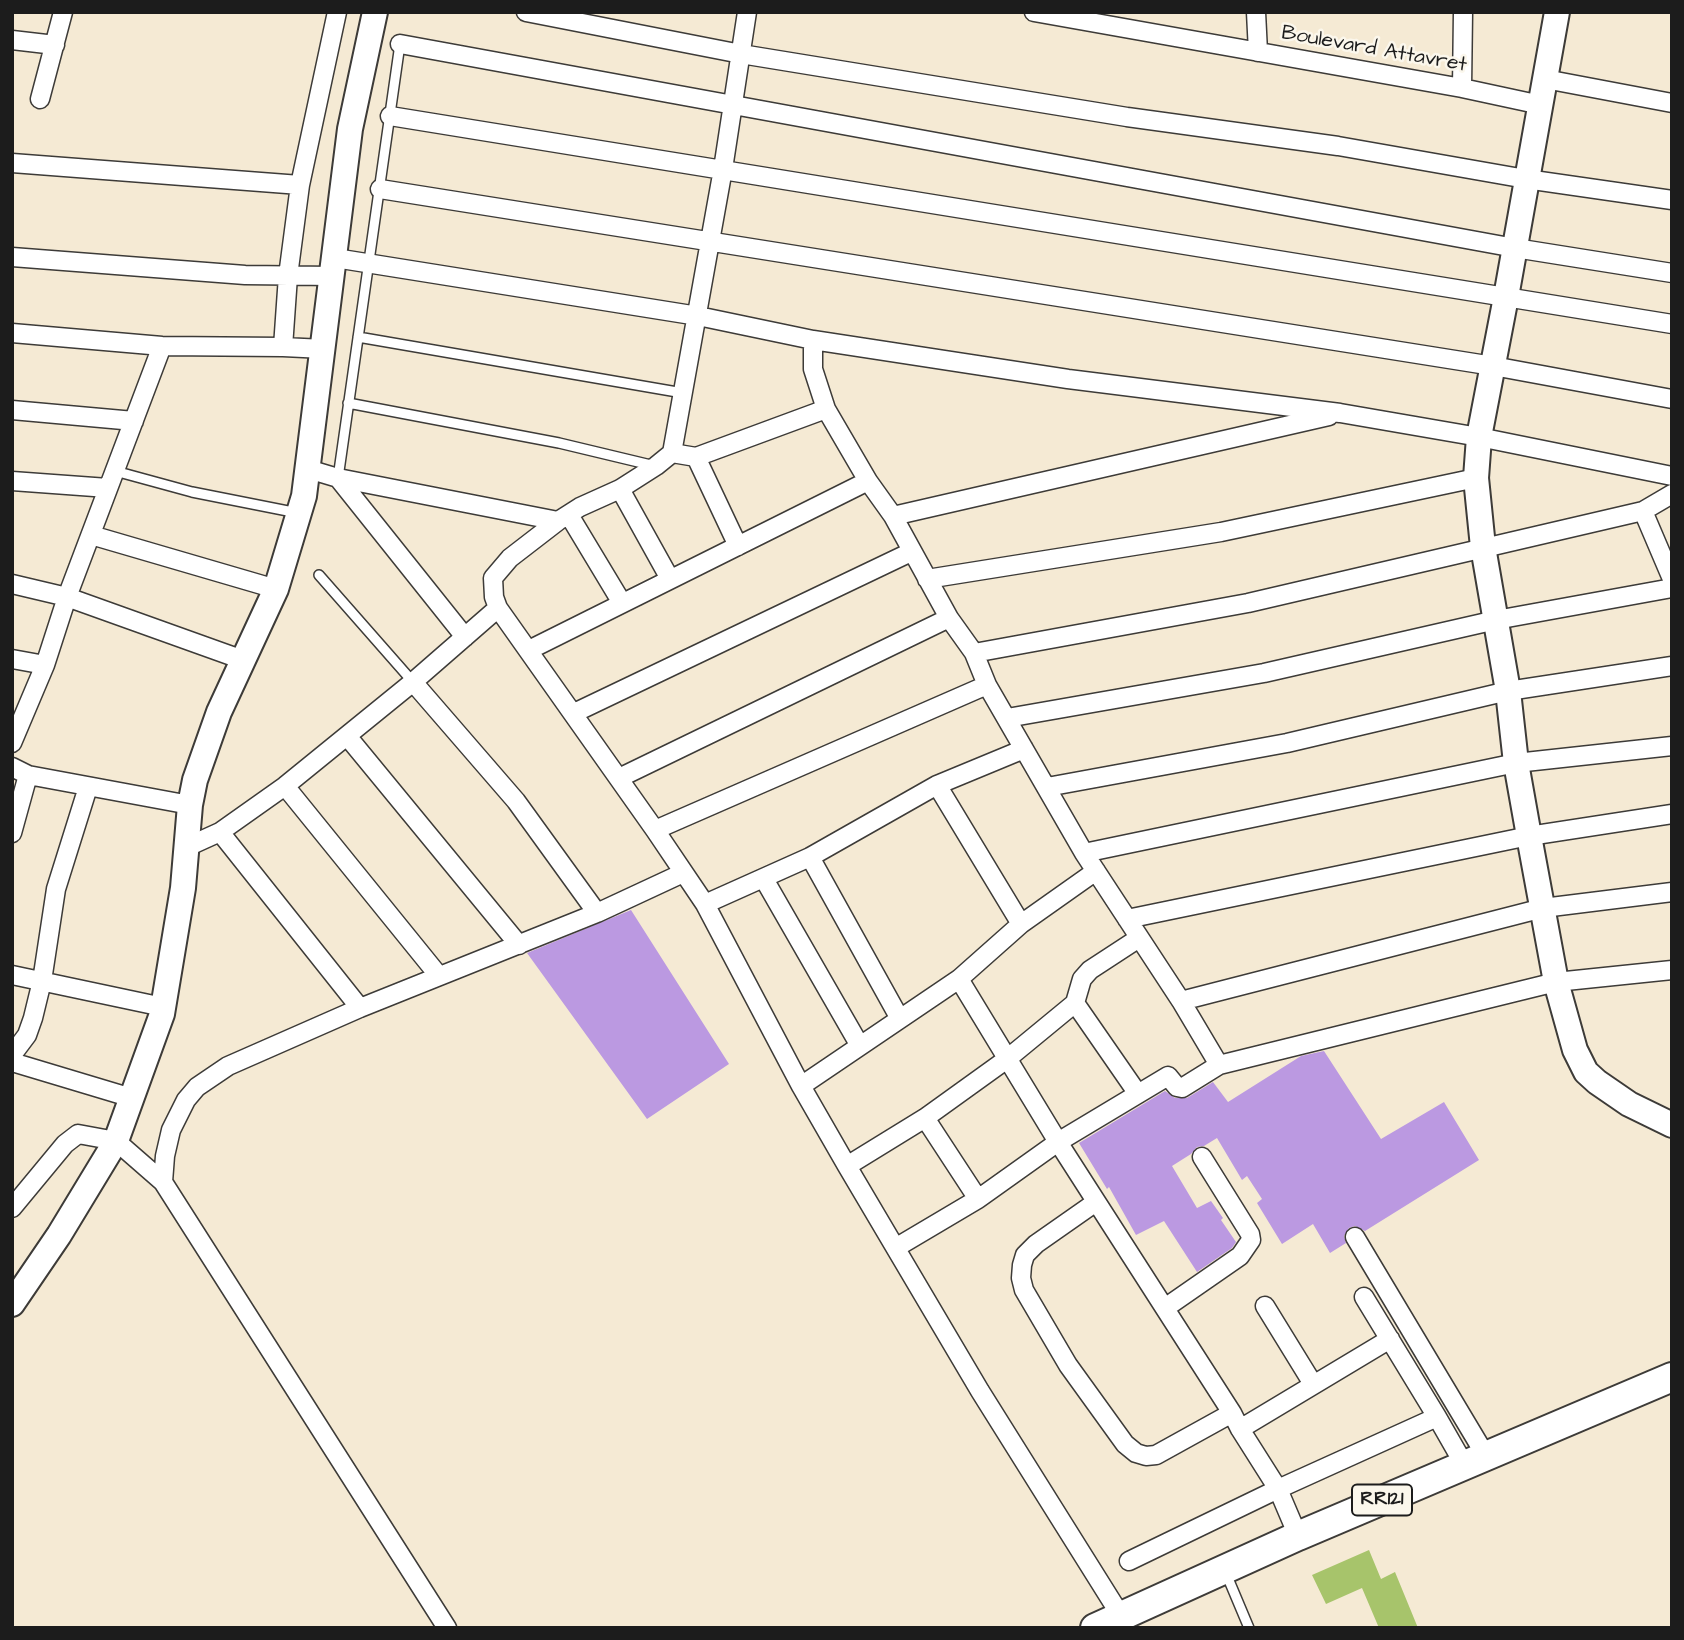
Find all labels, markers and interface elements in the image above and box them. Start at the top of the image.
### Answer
street label: Boulevard Attavret [1279,21,1469,79]
road number: RR121 [1352,1484,1412,1516]

